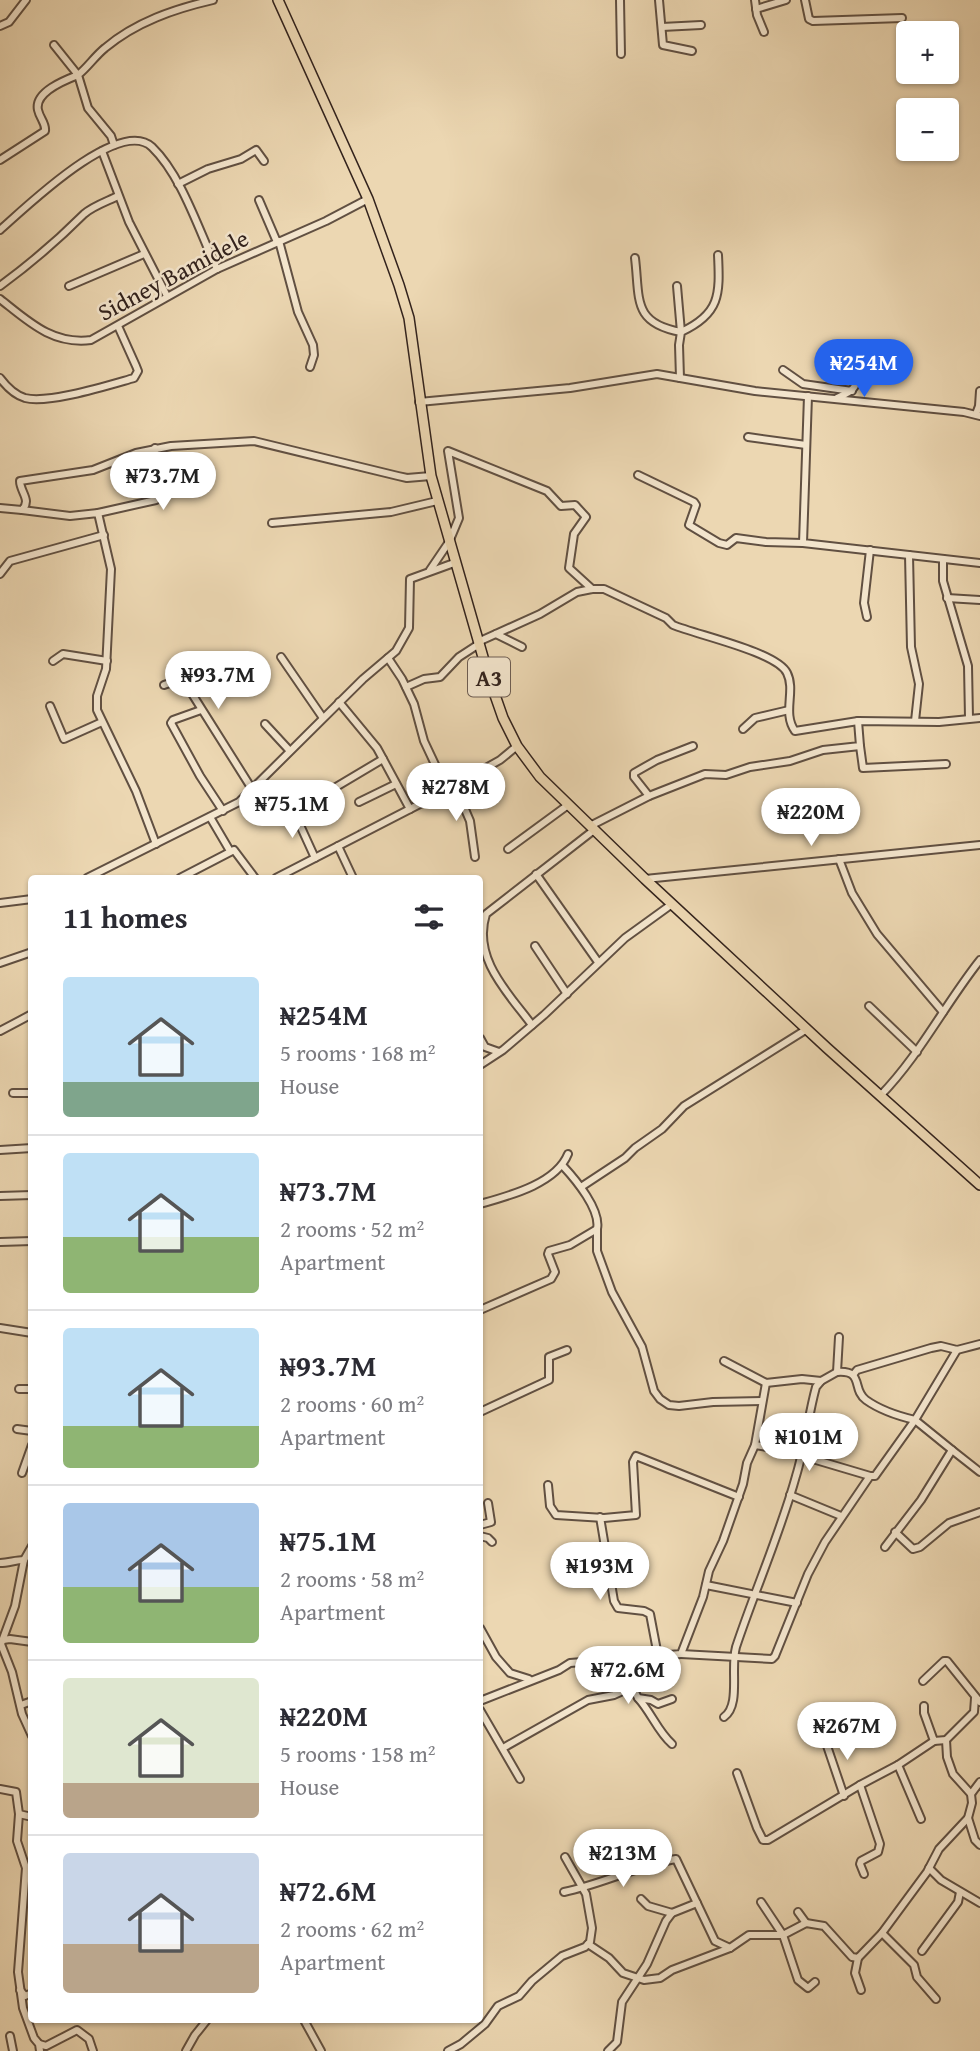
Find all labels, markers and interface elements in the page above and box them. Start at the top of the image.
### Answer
map controls [896,21,959,161]
button: + [896,21,959,84]
button: − [896,98,959,161]
street label: Sidney Bamidele [91,220,255,330]
pin: ₦254M [815,340,913,399]
text: ₦254M [830,345,898,378]
pin: ₦73.7M [106,452,220,512]
text: ₦73.7M [126,458,200,491]
pin: ₦93.7M [161,652,275,711]
text: ₦93.7M [181,657,255,690]
road number: A3 [468,657,510,696]
pin: ₦278M [407,764,505,823]
text: ₦278M [422,769,490,802]
pin: ₦75.1M [235,780,349,840]
text: ₦75.1M [255,786,329,819]
pin: ₦220M [762,788,860,848]
text: ₦220M [777,794,845,827]
text: 11 homes [63,895,188,939]
icon: filters [410,898,448,936]
text: ₦254M [280,992,368,1036]
icon: home [119,1005,203,1089]
text: 5 rooms · 168 m² [280,1036,435,1069]
text: House [280,1069,339,1102]
text: ₦73.7M [280,1168,376,1212]
icon: home [119,1181,203,1265]
text: 2 rooms · 52 m² [280,1212,424,1245]
text: Apartment [280,1245,385,1278]
text: ₦93.7M [280,1343,376,1387]
icon: home [119,1356,203,1440]
text: 2 rooms · 60 m² [280,1387,424,1420]
pin: ₦101M [760,1414,858,1473]
text: ₦101M [775,1419,843,1452]
text: Apartment [280,1420,385,1453]
text: ₦75.1M [280,1518,376,1562]
icon: home [119,1531,203,1615]
pin: ₦193M [551,1542,649,1602]
text: ₦193M [566,1548,634,1581]
text: 2 rooms · 58 m² [280,1562,424,1595]
text: Apartment [280,1595,385,1628]
pin: ₦72.6M [571,1646,685,1706]
text: ₦72.6M [591,1652,665,1685]
text: ₦220M [280,1693,368,1737]
pin: ₦267M [798,1702,896,1762]
icon: home [119,1706,203,1790]
text: ₦267M [813,1708,881,1741]
text: 5 rooms · 158 m² [280,1737,435,1770]
text: House [280,1770,339,1803]
pin: ₦213M [574,1829,672,1889]
text: ₦213M [589,1835,657,1868]
text: ₦72.6M [280,1868,376,1912]
icon: home [119,1881,203,1965]
text: 2 rooms · 62 m² [280,1912,424,1945]
text: Apartment [280,1945,385,1978]

